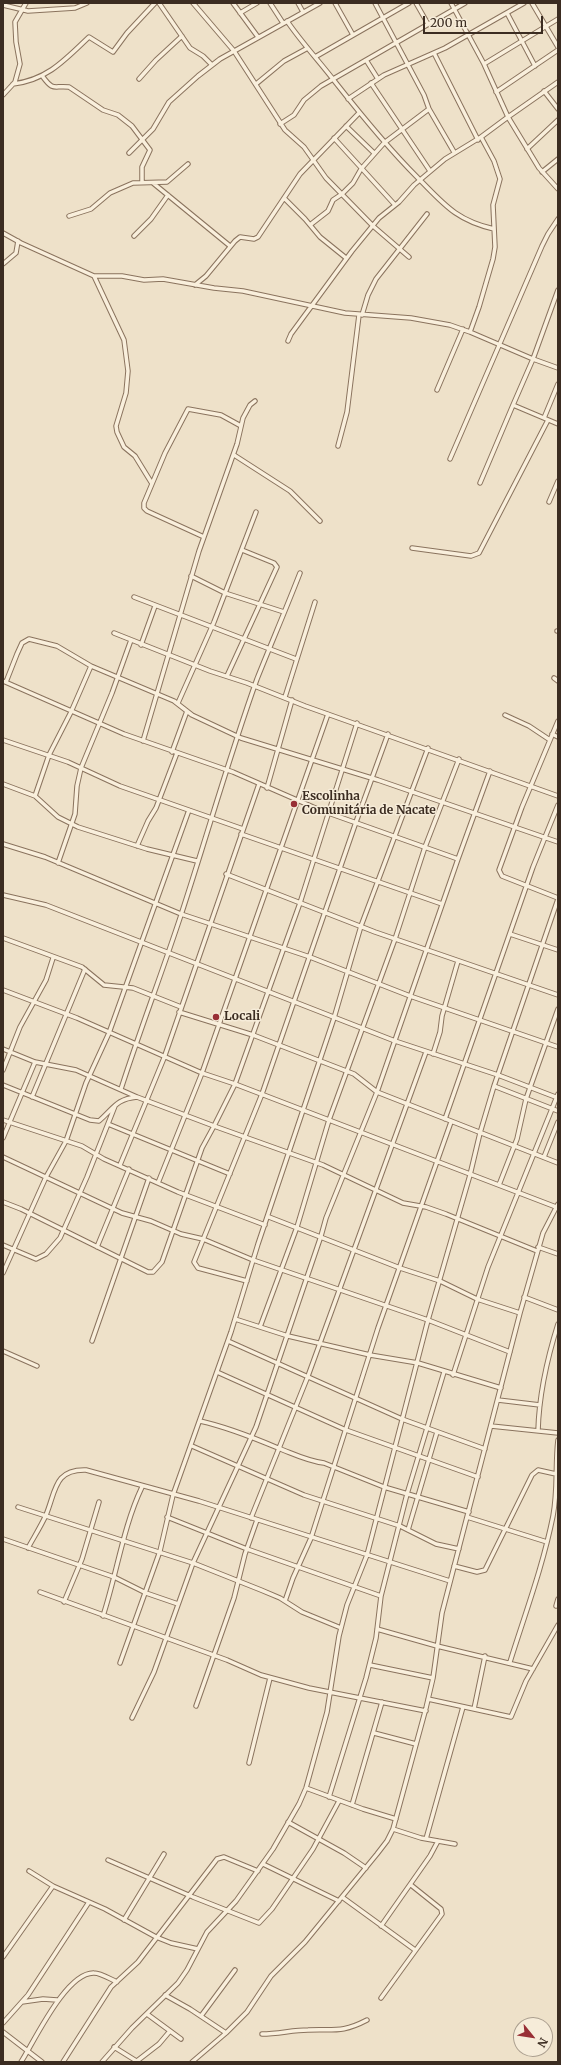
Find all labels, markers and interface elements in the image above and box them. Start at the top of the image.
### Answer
scale bar [425,8,545,34]
text: 200 m [430,15,467,30]
place label: Escolinha Comunitária de Nacate [302,790,436,818]
marker: Escolinha Comunitária de Nacate [289,799,299,809]
place label: Locali [224,1010,260,1024]
marker: Locali [211,1012,221,1022]
north arrow [513,2017,553,2057]
text: N [534,2035,551,2050]

